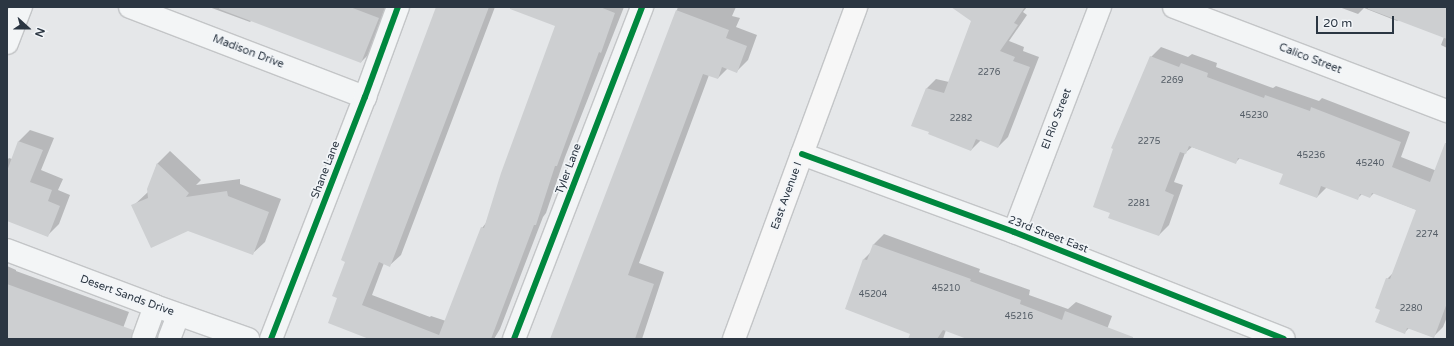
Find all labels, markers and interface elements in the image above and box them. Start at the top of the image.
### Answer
north arrow [8,8,48,48]
scale bar [1318,8,1396,34]
text: 20 m [1323,16,1352,30]
text: N [32,26,47,39]
street label: Madison Drive [211,32,285,72]
street label: Calico Street [1277,41,1343,77]
house number: 2276 [978,68,1000,78]
house number: 2269 [1161,76,1183,86]
street label: El Rio Street [1039,87,1075,151]
house number: 45230 [1240,111,1268,121]
house number: 2282 [950,114,972,124]
house number: 2275 [1138,137,1160,147]
street label: Shane Lane [309,139,343,201]
street label: Tyler Lane [553,142,585,196]
house number: 45236 [1297,151,1325,161]
house number: 45240 [1356,159,1384,169]
street label: East Avenue I [769,160,805,232]
house number: 2281 [1128,199,1150,209]
street label: 23rd Street East [1006,214,1090,256]
house number: 2274 [1416,230,1438,240]
street label: Desert Sands Drive [78,273,176,319]
house number: 45210 [932,284,960,294]
house number: 45204 [859,290,887,300]
house number: 2280 [1400,304,1422,314]
house number: 45216 [1005,312,1033,322]

